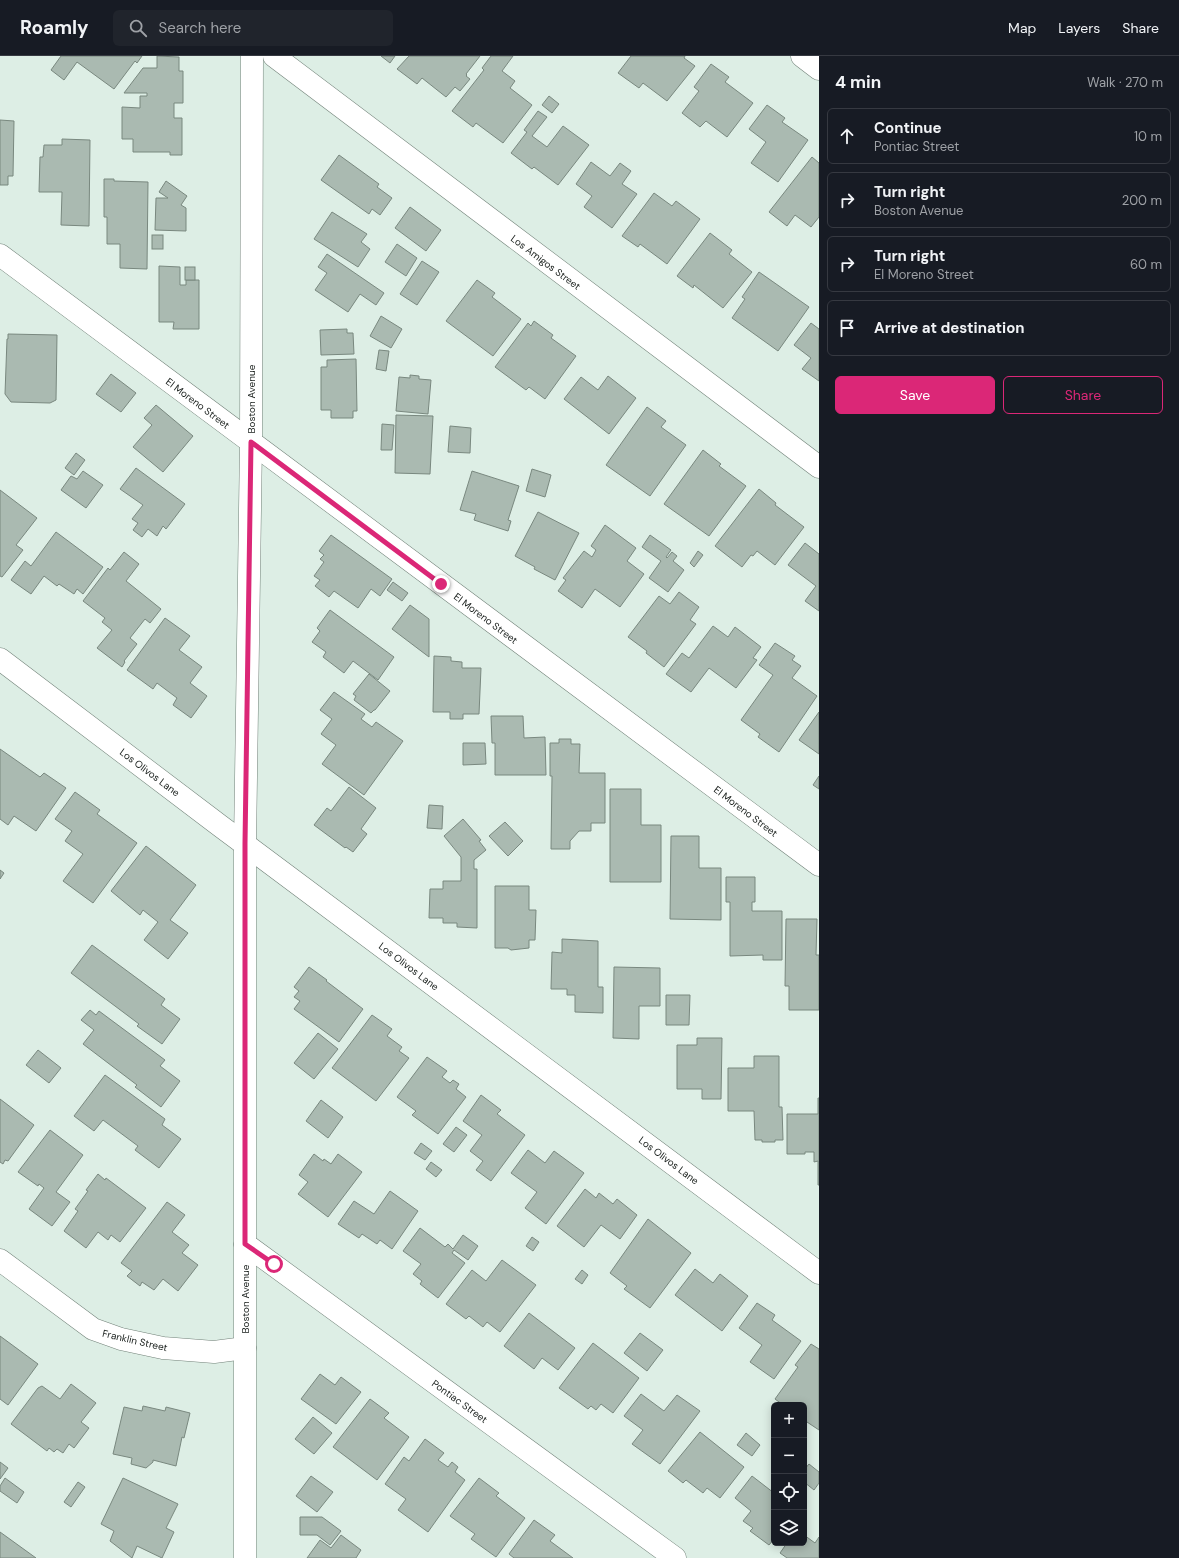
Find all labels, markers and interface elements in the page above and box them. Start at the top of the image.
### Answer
search box [113,10,393,46]
text: Roamly [20,15,89,40]
icon: search [127,17,149,39]
text: Search here [159,18,241,38]
text: Map [1008,19,1036,37]
text: Layers [1058,19,1100,37]
text: Share [1122,19,1159,37]
text: 4 min [835,71,881,93]
text: Walk · 270 m [1087,74,1163,91]
text: Continue [874,118,942,138]
icon: ahead [836,125,858,147]
text: 10 m [1134,128,1162,145]
text: Pontiac Street [874,138,959,155]
text: Turn right [874,182,945,202]
icon: right [836,189,858,211]
text: 200 m [1122,192,1162,209]
text: Boston Avenue [874,202,964,219]
street label: Los Amigos Street [508,232,583,293]
text: Turn right [874,246,945,266]
icon: right [836,253,858,275]
text: 60 m [1130,256,1162,273]
text: El Moreno Street [874,266,974,283]
icon: arrive [836,317,858,339]
text: Arrive at destination [874,318,1025,338]
street label: Boston Avenue [245,364,258,433]
street label: El Moreno Street [163,375,232,432]
button: Save [835,376,995,414]
button: Share [1003,376,1163,414]
route end [432,575,450,593]
street label: El Moreno Street [451,590,520,647]
street label: Los Olivos Lane [117,746,183,799]
street label: El Moreno Street [711,783,780,840]
street label: Los Olivos Lane [376,940,442,993]
street label: Los Olivos Lane [636,1134,702,1187]
route start [265,1255,283,1273]
street label: Boston Avenue [239,1264,252,1333]
street label: Franklin Street [101,1327,169,1354]
street label: Pontiac Street [429,1377,490,1426]
map controls [771,1402,807,1546]
button: + [771,1402,807,1438]
button: − [771,1438,807,1474]
button: locate [771,1474,807,1510]
button: layers [771,1510,807,1546]

